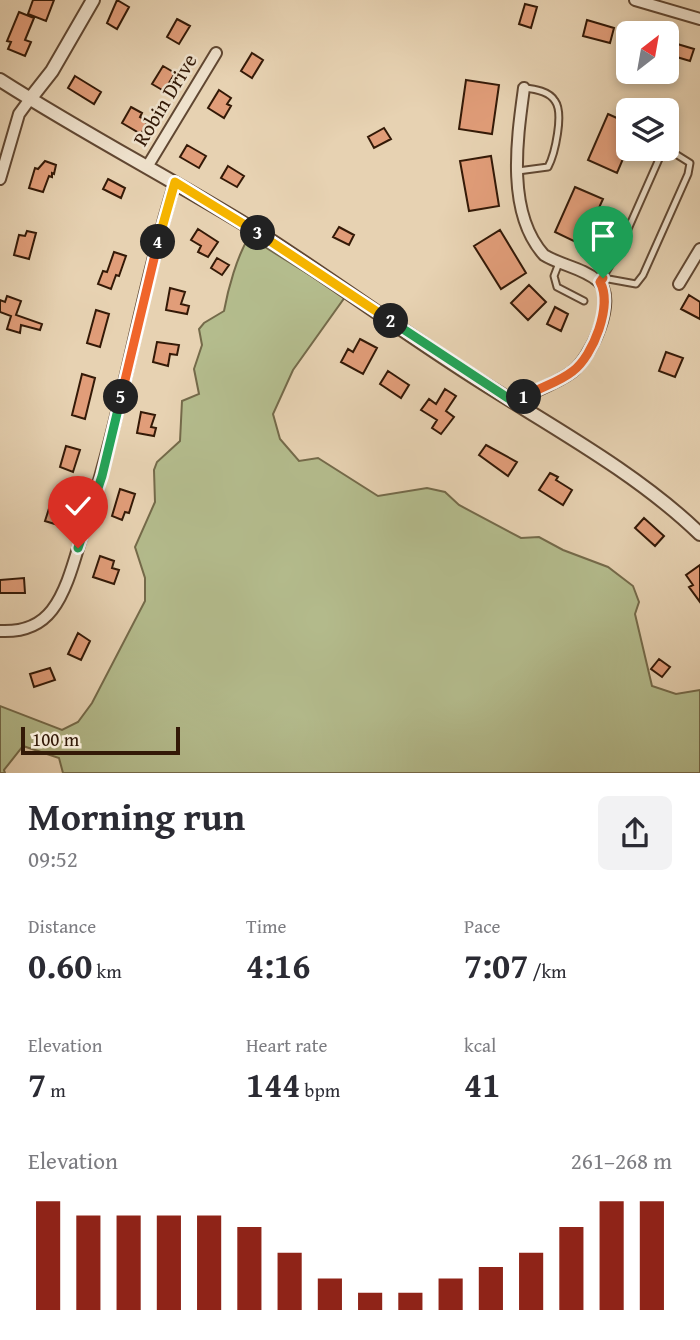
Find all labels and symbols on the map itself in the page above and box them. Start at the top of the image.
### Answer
north arrow [616,21,679,84]
street label: Robin Drive [125,47,204,152]
pin [573,206,633,278]
pin: 3 [240,216,276,250]
pin: 4 [140,224,176,260]
pin: 2 [374,304,408,338]
pin: 5 [104,380,138,414]
pin: 1 [506,380,542,414]
pin [48,476,108,548]
scale bar [21,724,180,756]

